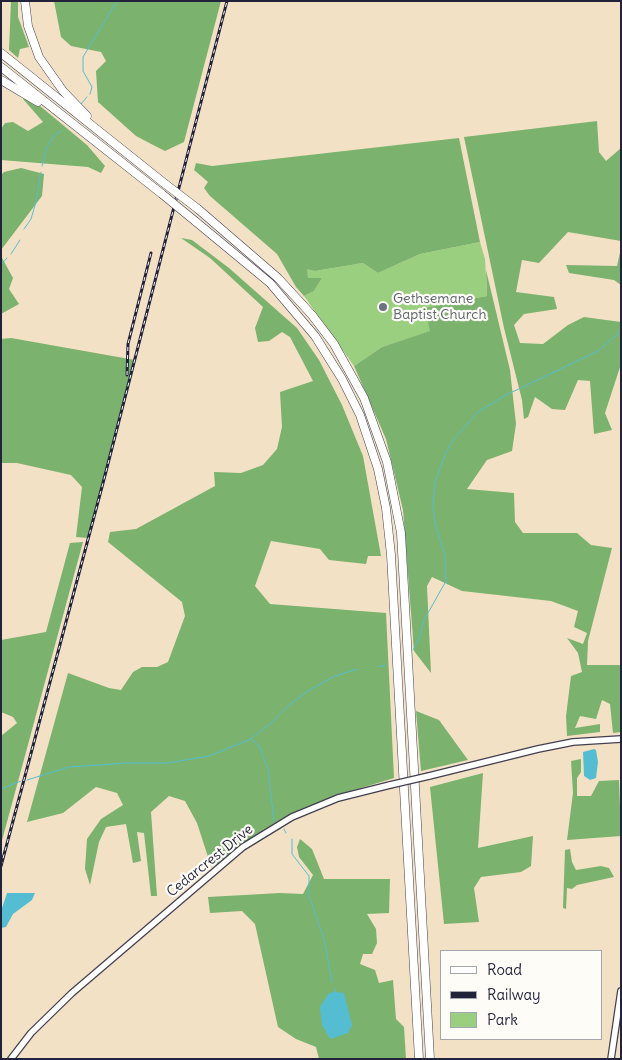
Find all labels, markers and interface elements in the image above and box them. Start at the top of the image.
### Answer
place label: Gethsemane Baptist Church [393,291,487,324]
marker: Gethsemane Baptist Church [377,301,389,313]
street label: Cedarcrest Drive [164,821,256,901]
legend [440,950,602,1040]
text: Road [487,960,522,979]
text: Railway [487,985,541,1004]
text: Park [487,1010,518,1029]

